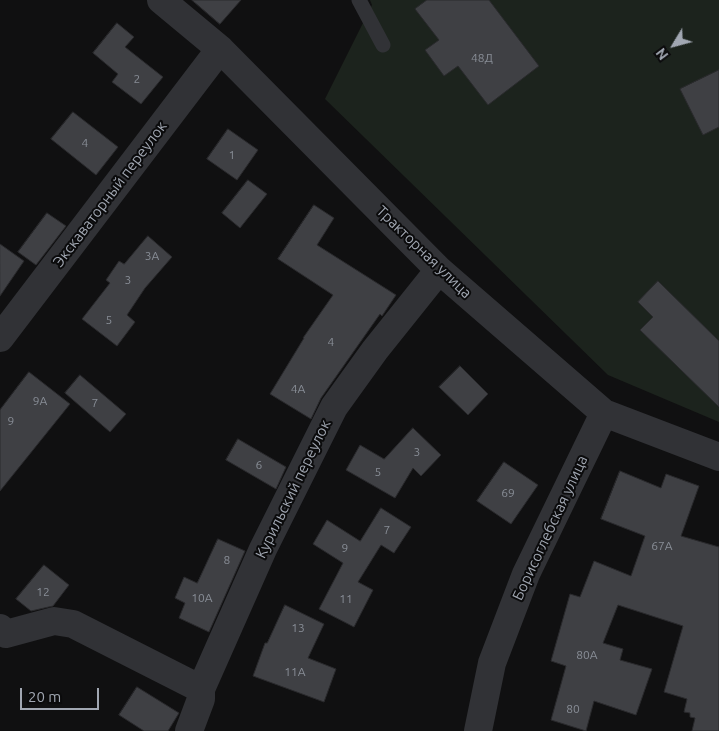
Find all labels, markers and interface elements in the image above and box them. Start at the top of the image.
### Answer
north arrow [649,20,699,70]
text: N [652,45,672,63]
house number: 48Д [471,51,493,65]
house number: 2 [134,72,140,86]
street label: Экскаваторный переулок [49,118,171,270]
house number: 4 [82,136,88,150]
house number: 1 [229,148,235,162]
street label: Тракторная улица [373,202,475,302]
house number: 3А [145,249,159,263]
house number: 3 [125,273,131,287]
house number: 5 [106,313,112,327]
house number: 4 [328,335,334,349]
house number: 4А [291,382,305,396]
house number: 9А [33,394,47,408]
house number: 7 [92,396,98,410]
house number: 9 [8,414,14,428]
street label: Курильский переулок [252,417,334,561]
house number: 3 [414,445,420,459]
street label: Борисоглебская улица [508,453,592,603]
house number: 6 [256,458,262,472]
house number: 5 [375,465,381,479]
house number: 69 [501,486,515,500]
house number: 7 [384,523,390,537]
house number: 67А [651,539,673,553]
house number: 9 [342,541,348,555]
house number: 8 [224,553,230,567]
house number: 12 [36,585,50,599]
house number: 10А [191,591,213,605]
house number: 11 [339,592,353,606]
house number: 13 [291,621,305,635]
house number: 80А [576,648,598,662]
house number: 11А [284,665,306,679]
scale bar [22,678,101,710]
text: 20 m [28,688,61,705]
house number: 80 [566,702,580,716]

